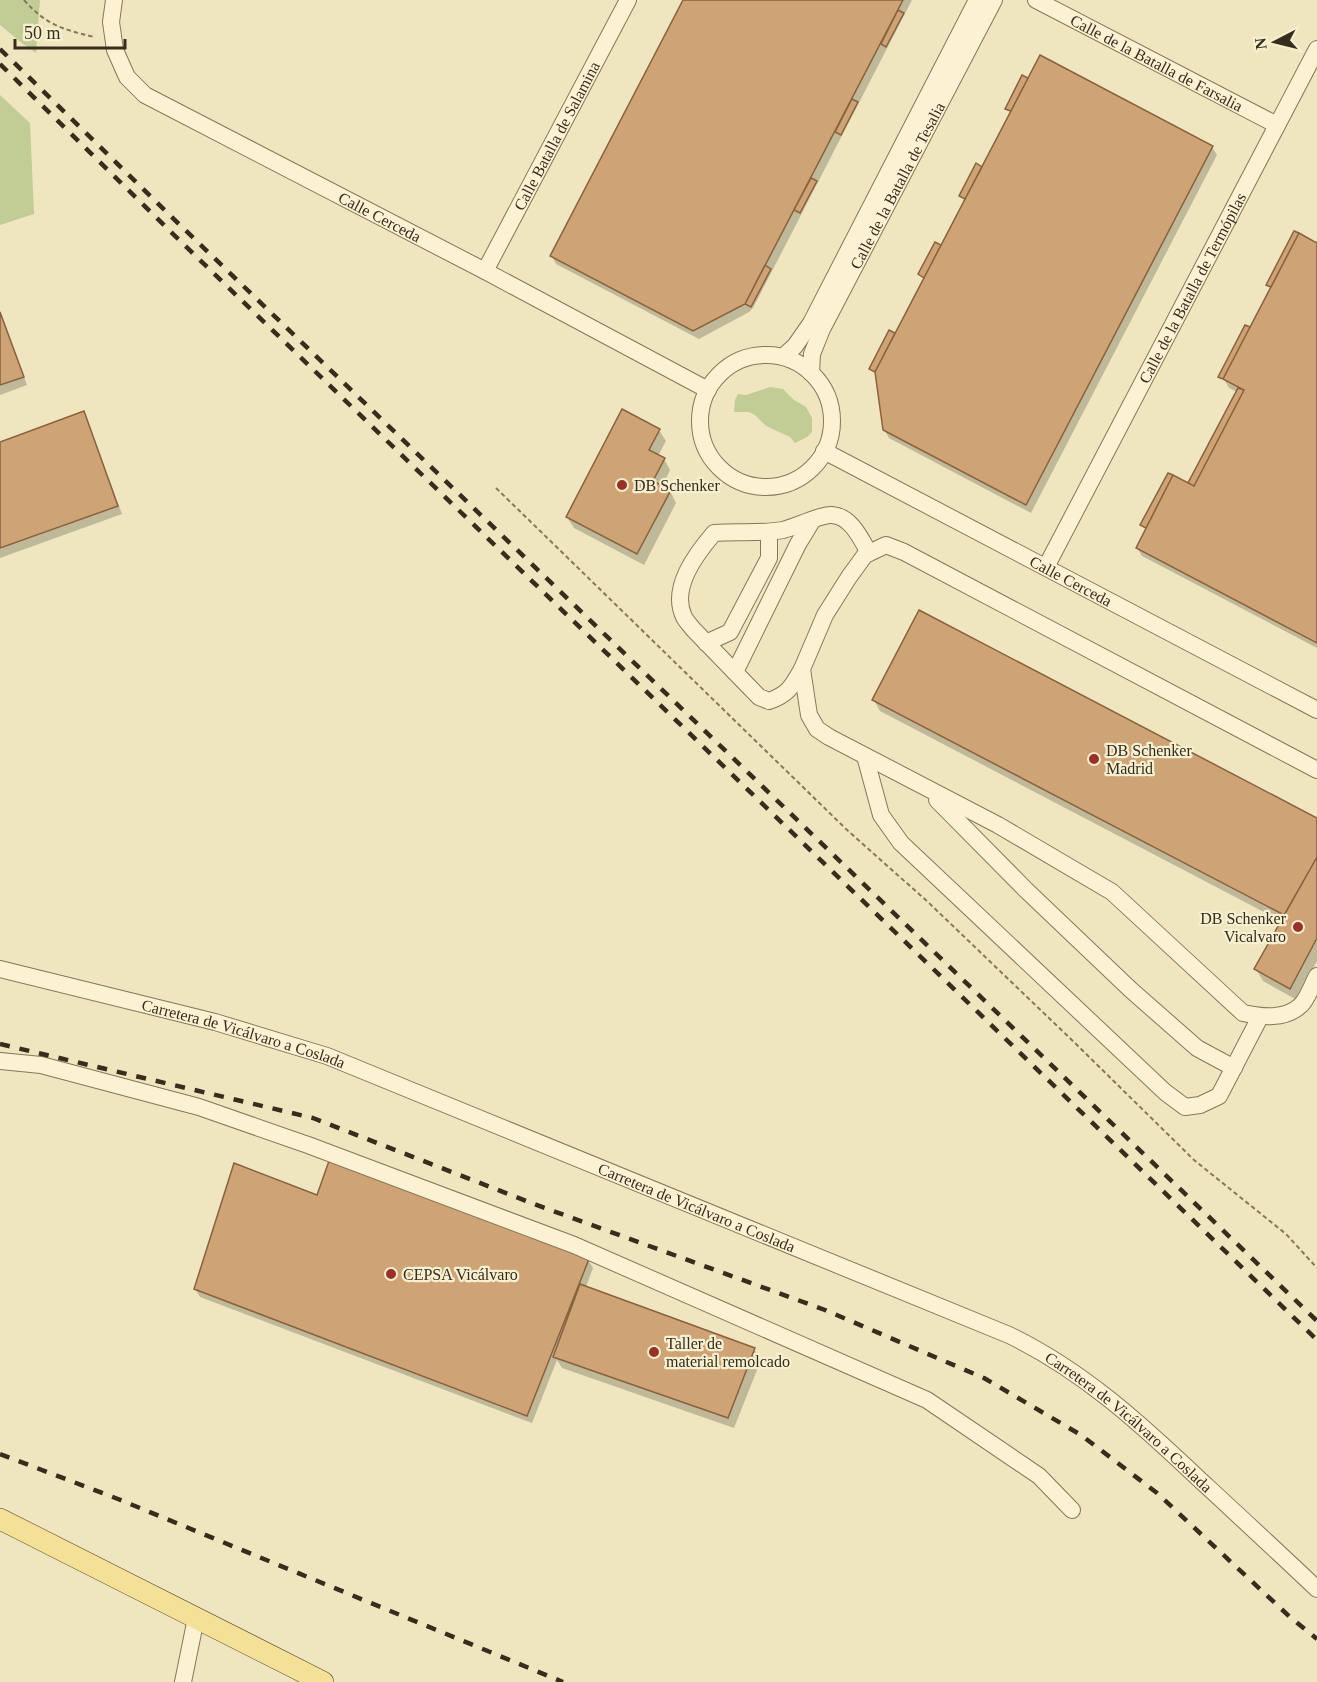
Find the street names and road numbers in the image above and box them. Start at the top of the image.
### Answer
street label: Calle de la Batalla de Farsalia [1068,11,1246,114]
street label: Calle Batalla de Salamina [510,58,603,213]
street label: Calle de la Batalla de Tesalia [847,99,948,272]
street label: Calle Cerceda [336,188,424,245]
street label: Calle de la Batalla de Termópilas [1135,190,1249,386]
street label: Calle Cerceda [1027,552,1115,609]
street label: Carretera de Vicálvaro a Coslada [140,996,348,1071]
street label: Carretera de Vicálvaro a Coslada [596,1159,798,1255]
street label: Carretera de Vicálvaro a Coslada [1042,1348,1216,1495]

